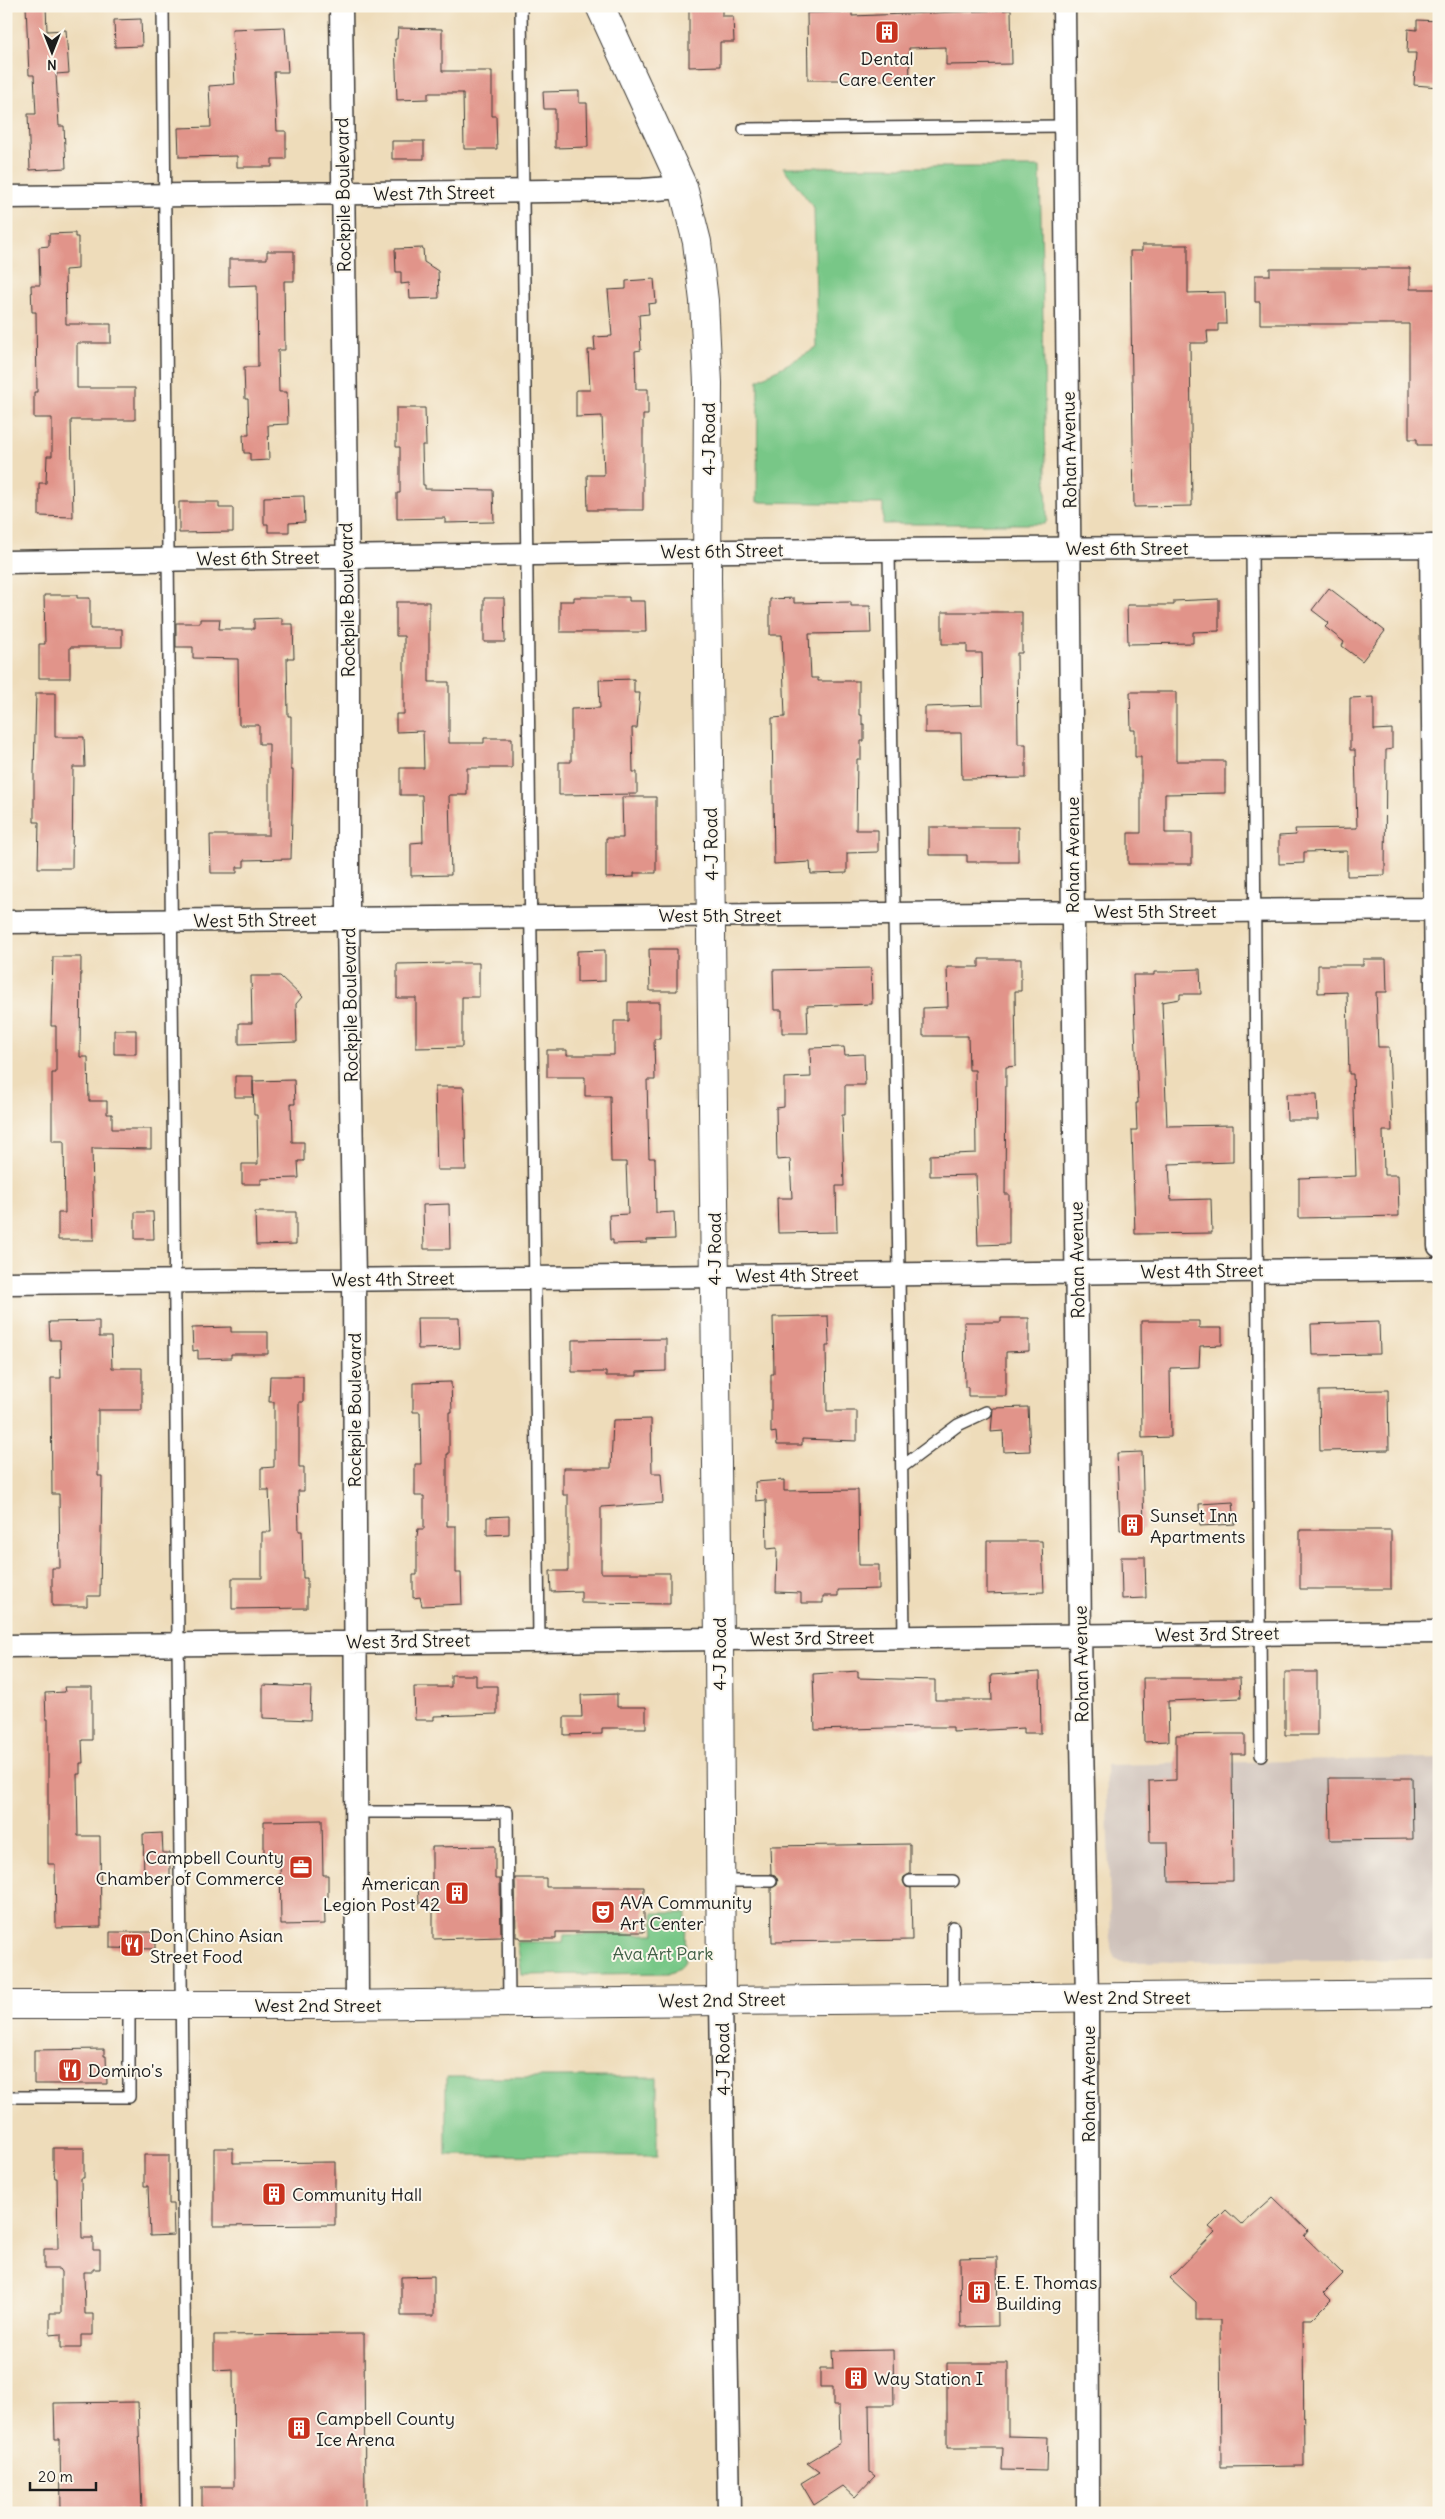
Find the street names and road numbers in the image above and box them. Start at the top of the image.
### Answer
street label: Rockpile Boulevard [330,117,356,273]
street label: West 7th Street [373,180,495,206]
street label: Rohan Avenue [1056,391,1082,509]
street label: 4-J Road [697,402,720,476]
street label: Rockpile Boulevard [334,522,360,678]
street label: West 6th Street [1065,537,1189,560]
street label: West 6th Street [660,538,784,564]
street label: West 6th Street [196,545,320,571]
street label: Rohan Avenue [1061,796,1084,914]
street label: 4-J Road [699,807,723,881]
street label: West 5th Street [1093,900,1217,923]
street label: West 5th Street [658,904,782,927]
street label: West 5th Street [193,907,317,933]
street label: Rockpile Boulevard [337,927,363,1083]
street label: Rohan Avenue [1064,1201,1090,1319]
street label: 4-J Road [703,1212,726,1286]
street label: West 4th Street [1140,1258,1264,1284]
street label: West 4th Street [735,1262,859,1288]
street label: West 4th Street [331,1266,455,1292]
street label: Rockpile Boulevard [343,1332,366,1487]
street label: Rohan Avenue [1068,1605,1094,1723]
street label: 4-J Road [708,1617,731,1691]
street label: West 3rd Street [1155,1621,1279,1647]
street label: West 3rd Street [750,1625,874,1651]
street label: West 3rd Street [346,1628,470,1654]
street label: West 2nd Street [1063,1986,1191,2009]
street label: West 2nd Street [658,1987,786,2013]
street label: West 2nd Street [254,1994,382,2017]
street label: 4-J Road [711,2022,735,2096]
street label: Rohan Avenue [1077,2025,1100,2143]

